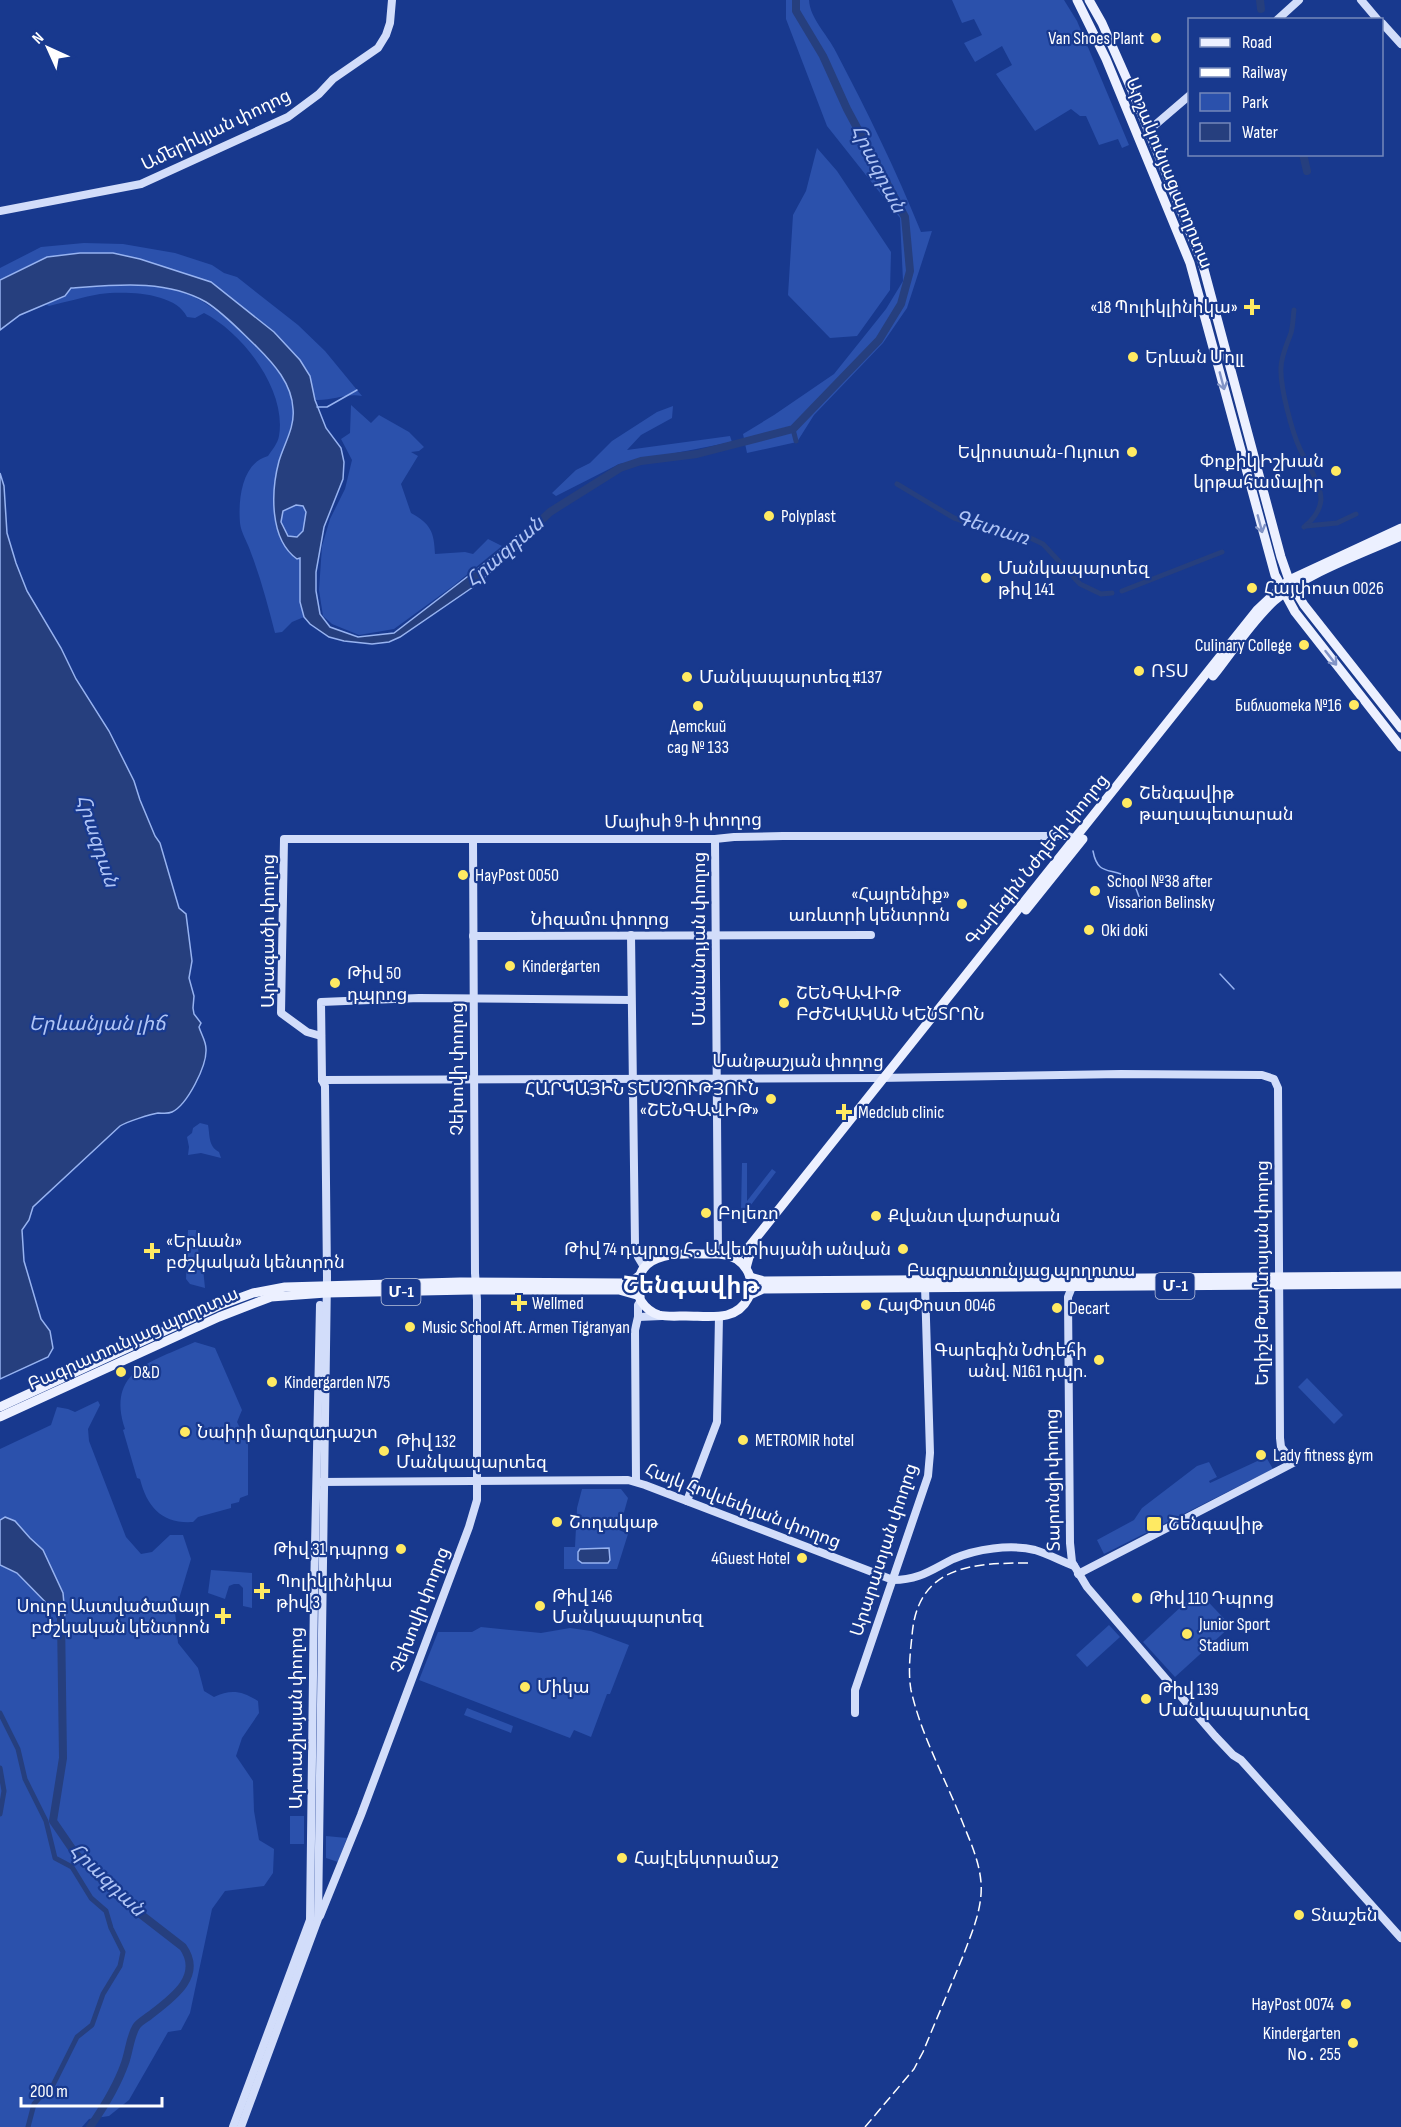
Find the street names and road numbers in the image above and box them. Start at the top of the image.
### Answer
street label: Արշակունյաց պողոտա [1121,74,1217,272]
street label: Ամերիկյան փողոց [138,85,294,175]
street label: Գարեգին Նժդեհի փողոց [961,770,1113,950]
street label: Մայիսի 9-ի փողոց [604,809,762,833]
street label: Մանանդյան փողոց [689,852,710,1026]
street label: Արագածի փողոց [258,854,279,1008]
street label: Նիզամու փողոց [531,909,669,930]
street label: Չեխովի փողոց [447,1002,468,1136]
street label: Մանթաշյան փողոց [712,1051,884,1072]
street label: Եղիշե Թադևոսյան փողոց [1252,1160,1273,1386]
street label: Բագրատունյաց պողոտա [907,1260,1135,1281]
road number: Մ-1 [1156,1273,1194,1299]
road number: Մ-1 [382,1279,420,1305]
street label: Բագրատունյաց պողոտա [24,1283,242,1395]
street label: Տարոնցի փողոց [1041,1408,1065,1552]
street label: Հայկ Հովսեփյան փողոց [642,1459,844,1553]
street label: Արարատյան փողոց [846,1461,922,1639]
street label: Չեխովի փողոց [386,1544,454,1676]
street label: Արտաշիսյան փողոց [286,1627,307,1809]

